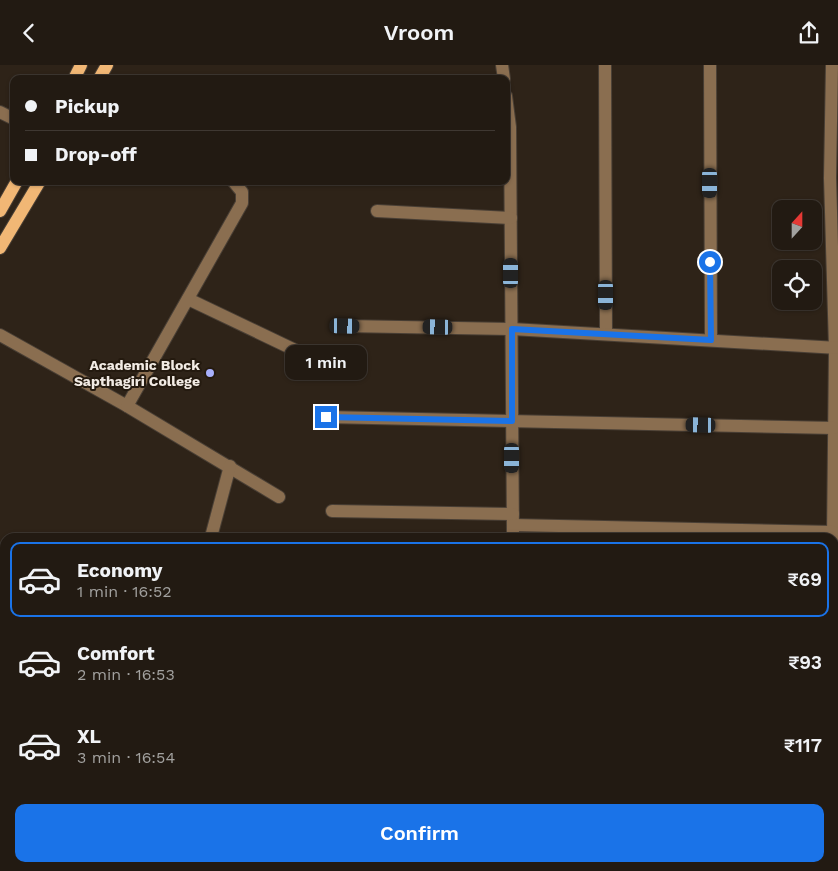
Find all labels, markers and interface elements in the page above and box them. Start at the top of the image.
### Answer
icon: back [15,19,43,47]
icon: share [795,19,823,47]
text: Vroom [384,20,454,45]
text: Pickup [55,95,119,118]
text: Drop-off [55,143,137,166]
car [702,168,717,198]
north arrow [772,200,822,250]
map controls [772,200,822,310]
route start [699,251,721,273]
car [503,258,518,288]
button: locate [772,260,822,310]
car [598,280,613,310]
car [329,318,360,334]
car [422,319,453,335]
callout: 1 min [285,345,367,379]
text: 1 min [305,353,347,372]
place label: Academic Block Sapthagiri College [74,357,200,389]
marker: Academic Block Sapthagiri College [204,367,216,379]
route end [315,406,337,428]
car [685,417,716,433]
car [504,443,519,473]
icon: car [17,557,62,602]
text: Economy [77,559,162,582]
text: ₹69 [788,568,822,591]
text: 1 min · 16:52 [77,582,172,601]
icon: car [17,640,62,685]
text: Comfort [77,642,155,665]
text: ₹93 [788,651,822,674]
text: 2 min · 16:53 [77,665,175,684]
icon: car [17,723,62,768]
text: XL [77,725,101,748]
text: ₹117 [784,734,822,757]
text: 3 min · 16:54 [77,748,175,767]
button: Confirm [15,804,824,862]

